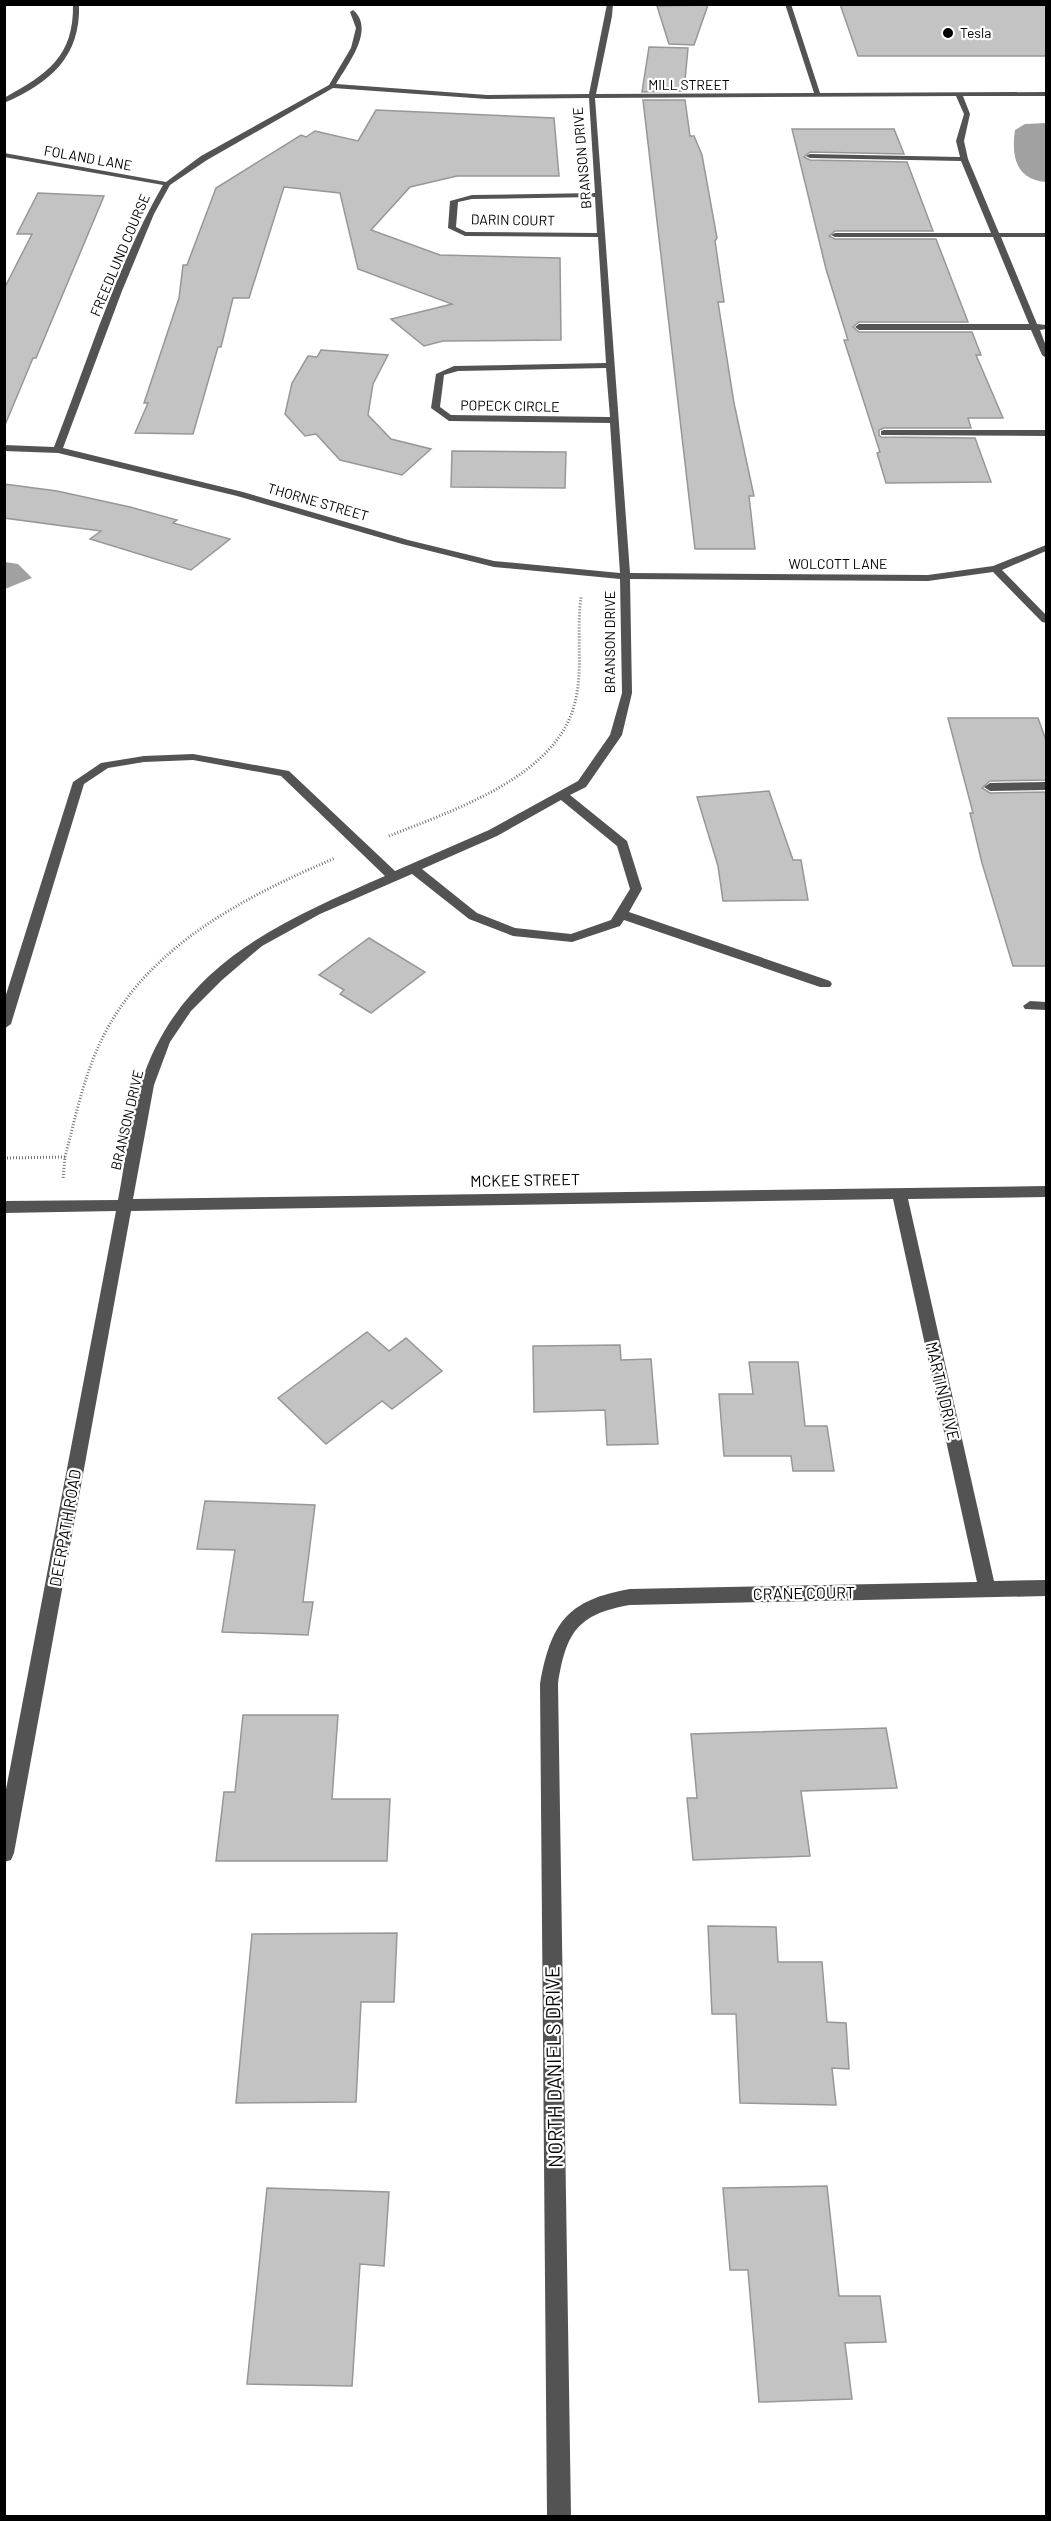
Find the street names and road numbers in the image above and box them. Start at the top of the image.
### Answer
street label: MILL STREET [648,76,730,93]
street label: BRANSON DRIVE [569,106,594,210]
street label: FOLAND LANE [43,141,133,174]
street label: FREEDLUND COURSE [86,191,153,319]
street label: DARIN COURT [471,210,555,229]
street label: POPECK CIRCLE [460,396,560,415]
street label: THORNE STREET [266,479,371,524]
street label: WOLCOTT LANE [788,555,888,572]
street label: BRANSON DRIVE [601,591,618,693]
street label: BRANSON DRIVE [107,1068,146,1172]
street label: MCKEE STREET [470,1169,580,1190]
street label: MARTIN DRIVE [923,1340,964,1442]
street label: DEERPATH ROAD [45,1468,84,1588]
street label: CRANE COURT [753,1582,855,1603]
street label: NORTH DANIELS DRIVE [539,1966,567,2168]

